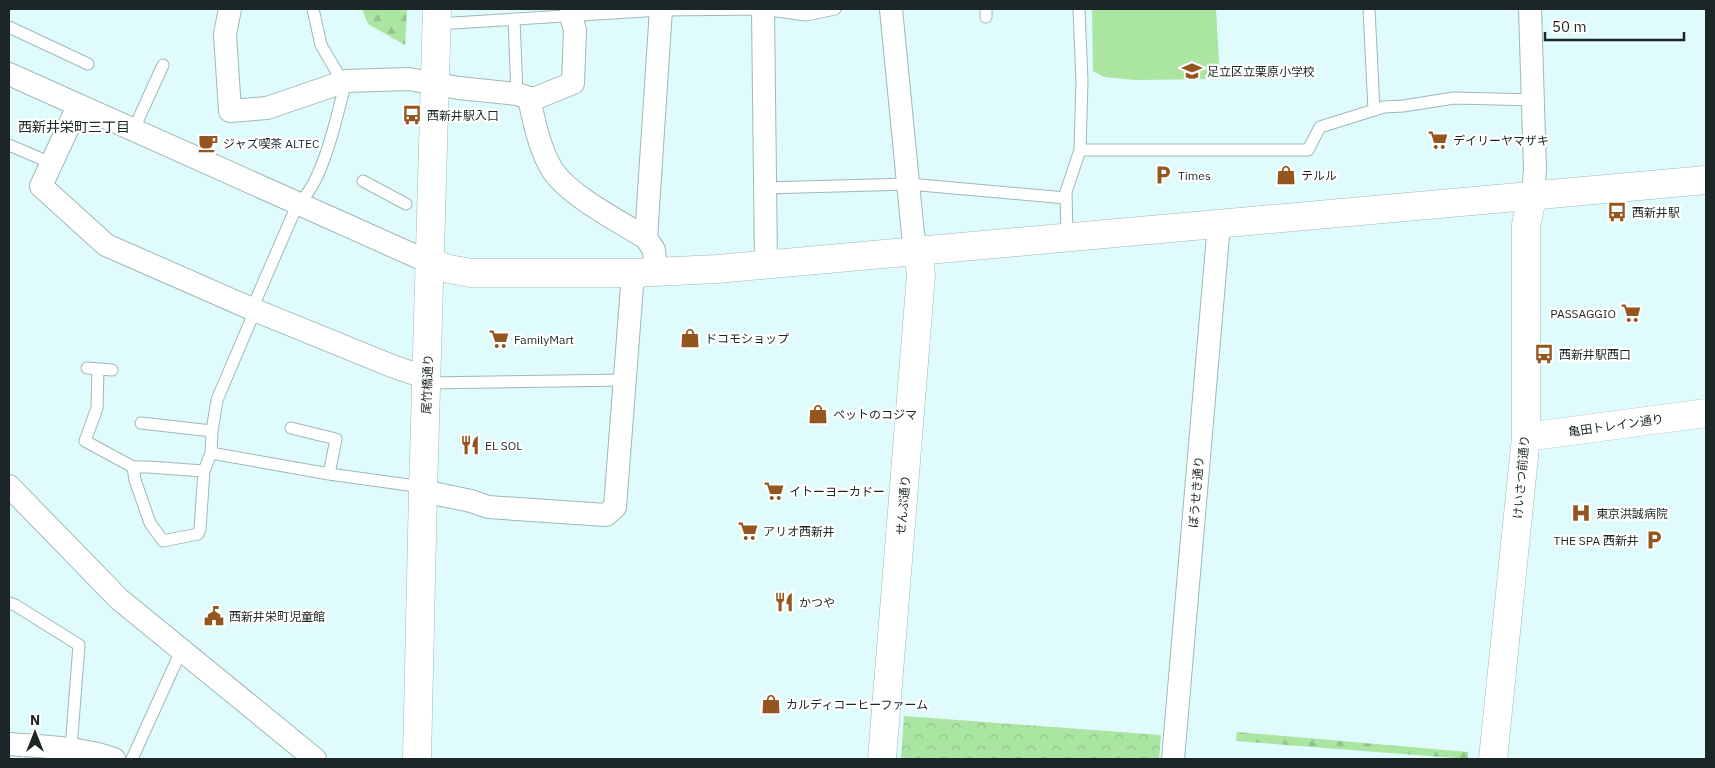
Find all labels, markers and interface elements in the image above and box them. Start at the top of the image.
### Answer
scale bar [1545,10,1684,42]
text: 50 m [1552,17,1587,36]
school or university icon: 足立区立栗原小学校 [1181,60,1203,82]
place label: 足立区立栗原小学校 [1207,64,1315,79]
bus stop icon: 西新井駅入口 [401,104,423,126]
place label: 西新井駅入口 [427,108,499,123]
district label: 西新井栄町三丁目 [18,118,130,136]
supermarket icon: デイリーヤマザキ [1427,129,1449,151]
cafe icon: ジャズ喫茶 ALTEC [197,132,219,154]
place label: デイリーヤマザキ [1453,133,1549,148]
place label: ジャズ喫茶 ALTEC [223,136,320,151]
parking icon: Times [1152,164,1174,186]
shop icon: テルル [1275,164,1297,186]
place label: Times [1178,168,1211,183]
place label: テルル [1301,168,1337,183]
bus stop icon: 西新井駅 [1606,201,1628,223]
place label: 西新井駅 [1632,205,1680,220]
supermarket icon: PASSAGGIO [1620,302,1642,324]
place label: PASSAGGIO [1550,306,1616,321]
shop icon: ドコモショップ [679,327,701,349]
supermarket icon: FamilyMart [488,328,510,350]
place label: ドコモショップ [705,331,789,346]
place label: FamilyMart [514,332,574,347]
bus stop icon: 西新井駅西口 [1533,343,1555,365]
place label: 西新井駅西口 [1559,347,1631,362]
street label: 尾竹橋通り [418,354,436,414]
shop icon: ペットのコジマ [807,403,829,425]
place label: ペットのコジマ [833,407,917,422]
street label: 亀田トレイン通り [1567,411,1665,439]
restaurant icon: EL SOL [459,434,481,456]
street label: けいさつ前通り [1510,434,1532,520]
place label: EL SOL [485,438,522,453]
street label: ぼうせき通り [1185,455,1207,529]
street label: せんぷ通り [893,474,913,536]
supermarket icon: イトーヨーカドー [763,480,785,502]
place label: イトーヨーカドー [789,484,885,499]
hospital icon: 東京洪誠病院 [1570,502,1592,524]
place label: 東京洪誠病院 [1596,506,1668,521]
supermarket icon: アリオ西新井 [737,520,759,542]
place label: アリオ西新井 [763,524,835,539]
parking icon: THE SPA 西新井 [1643,529,1665,551]
place label: THE SPA 西新井 [1554,533,1639,548]
restaurant icon: かつや [773,591,795,613]
place label: かつや [799,595,835,610]
public building icon: 西新井栄町児童館 [203,605,225,627]
place label: 西新井栄町児童館 [229,609,325,624]
shop icon: カルディコーヒーファーム [760,693,782,715]
place label: カルディコーヒーファーム [786,697,928,712]
north arrow [10,708,60,758]
text: N [30,711,40,729]

